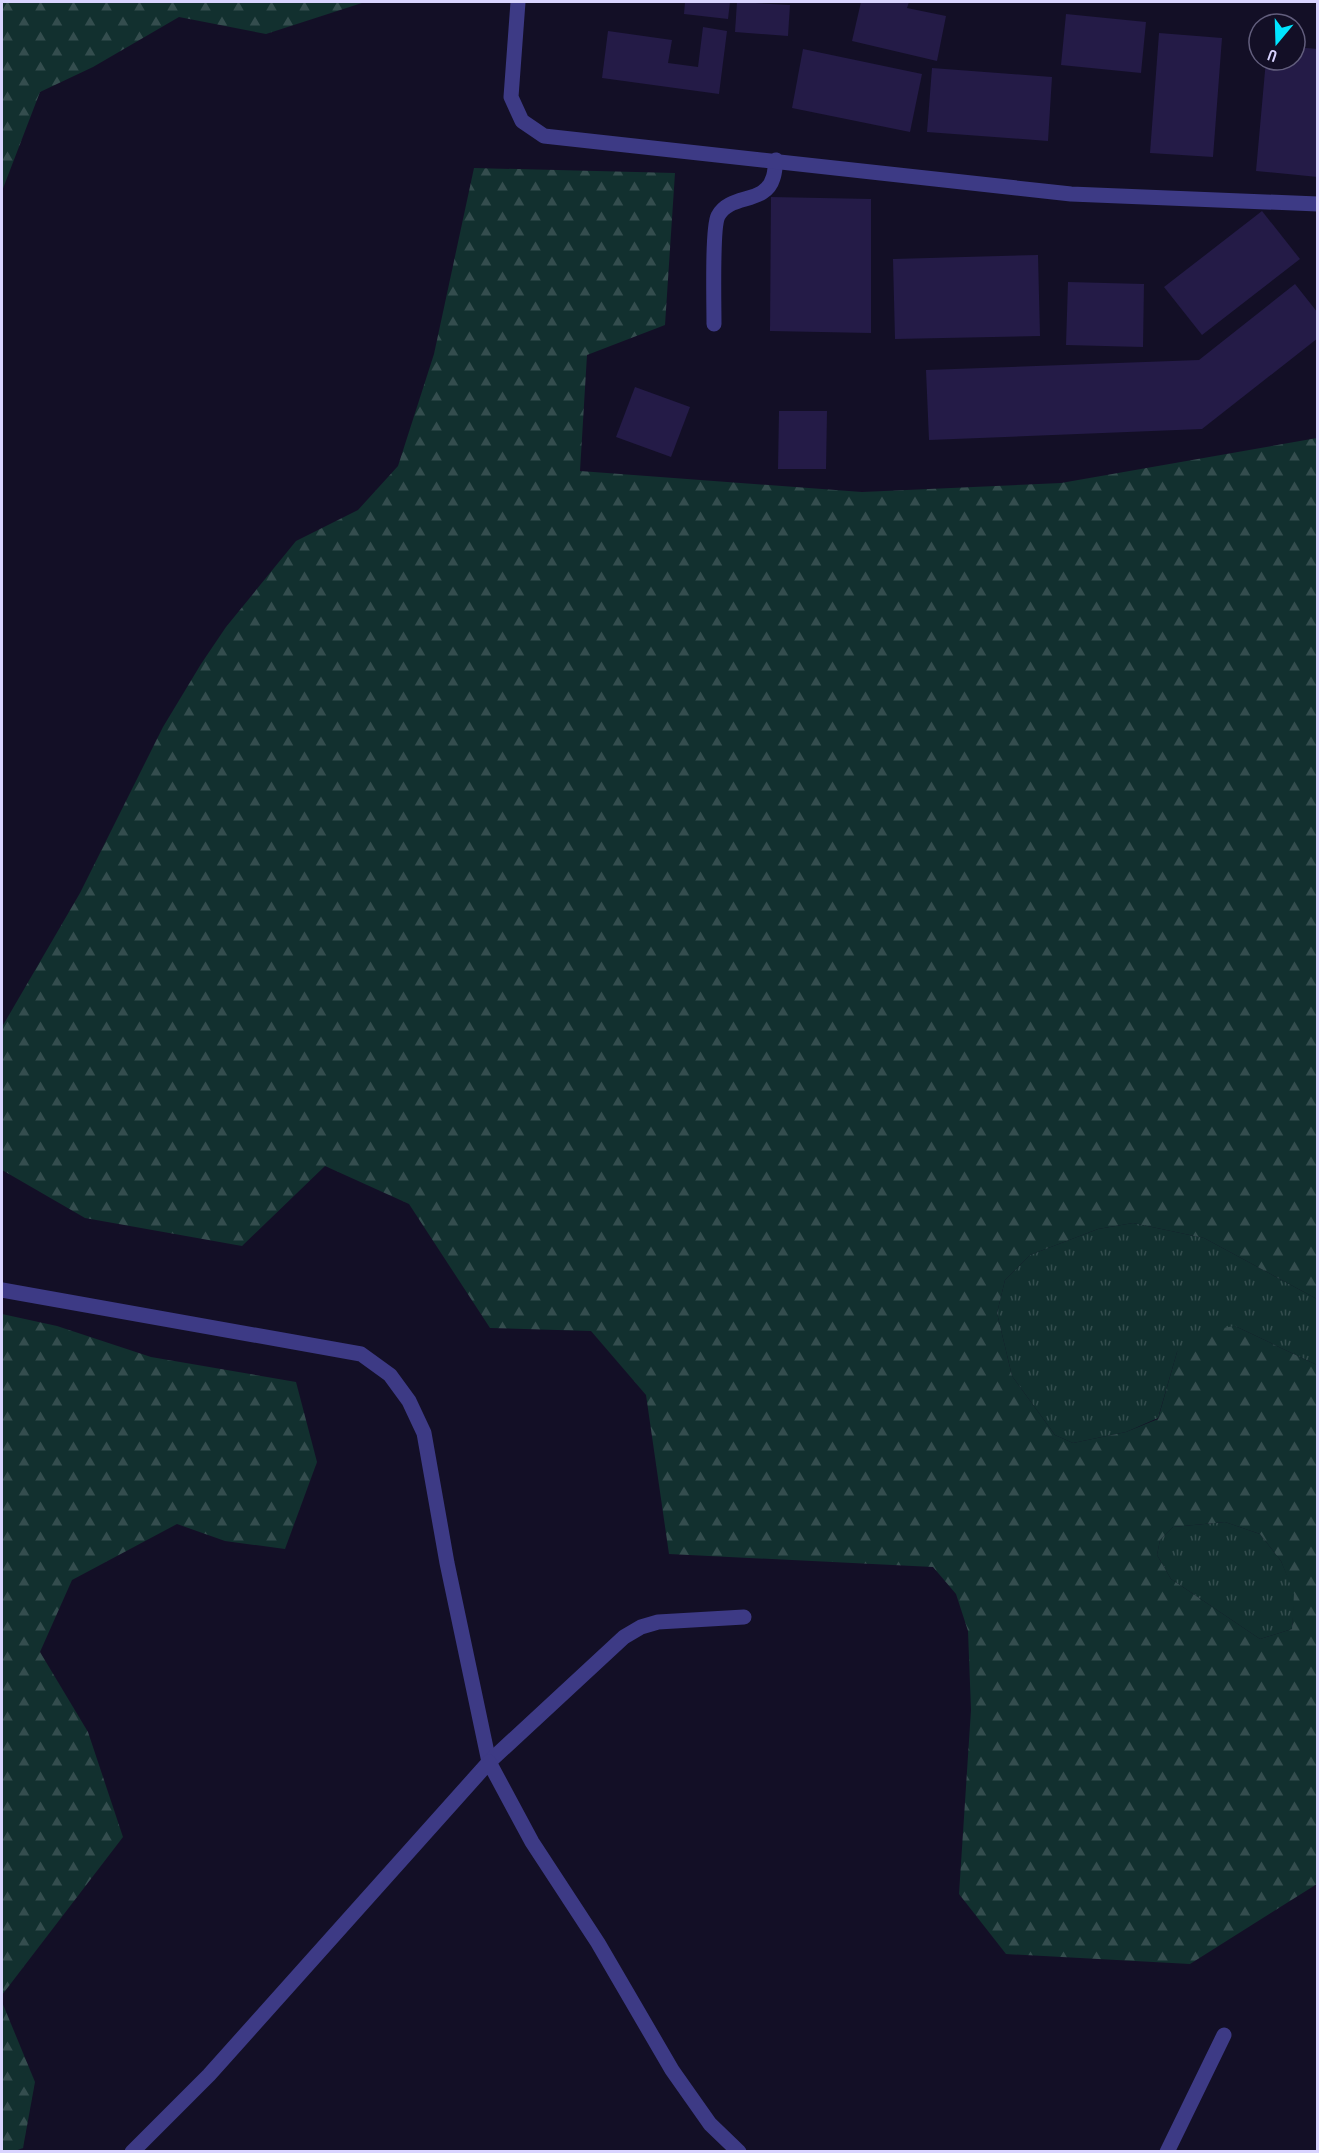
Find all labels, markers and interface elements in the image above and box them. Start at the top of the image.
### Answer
north arrow [1247,12,1307,72]
text: U [1265,45,1279,67]

